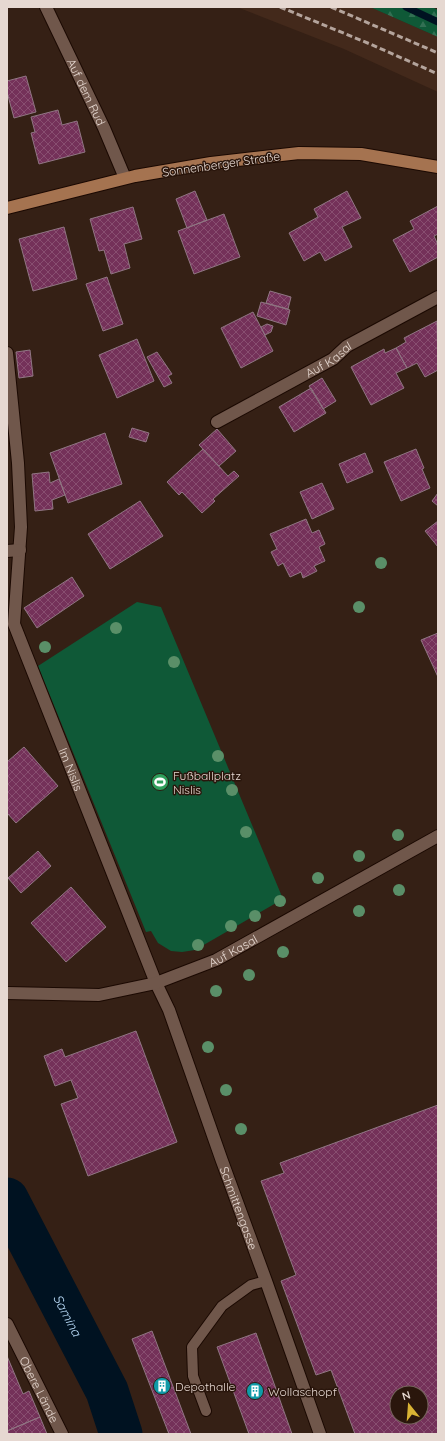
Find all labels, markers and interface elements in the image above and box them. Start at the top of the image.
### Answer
street label: Auf dem Rud [64,56,109,128]
street label: Sonnenberger Straße [161,148,281,180]
street label: Auf Kasal [302,338,354,380]
street label: Im Nislis [56,745,87,793]
place label: Fußballplatz Nislis [173,768,241,797]
sports icon: Fußballplatz Nislis [150,772,170,792]
street label: Auf Kasal [207,931,260,970]
street label: Schmittengasse [217,1164,261,1252]
water label: Samina [50,1291,86,1340]
street label: Obere Lände [17,1354,63,1425]
building icon: Depothalle [152,1376,172,1396]
place label: Depothalle [175,1379,236,1394]
building icon: Wollaschopf [245,1381,265,1401]
place label: Wollaschopf [268,1384,338,1399]
north arrow [389,1385,429,1425]
text: N [400,1388,412,1403]

